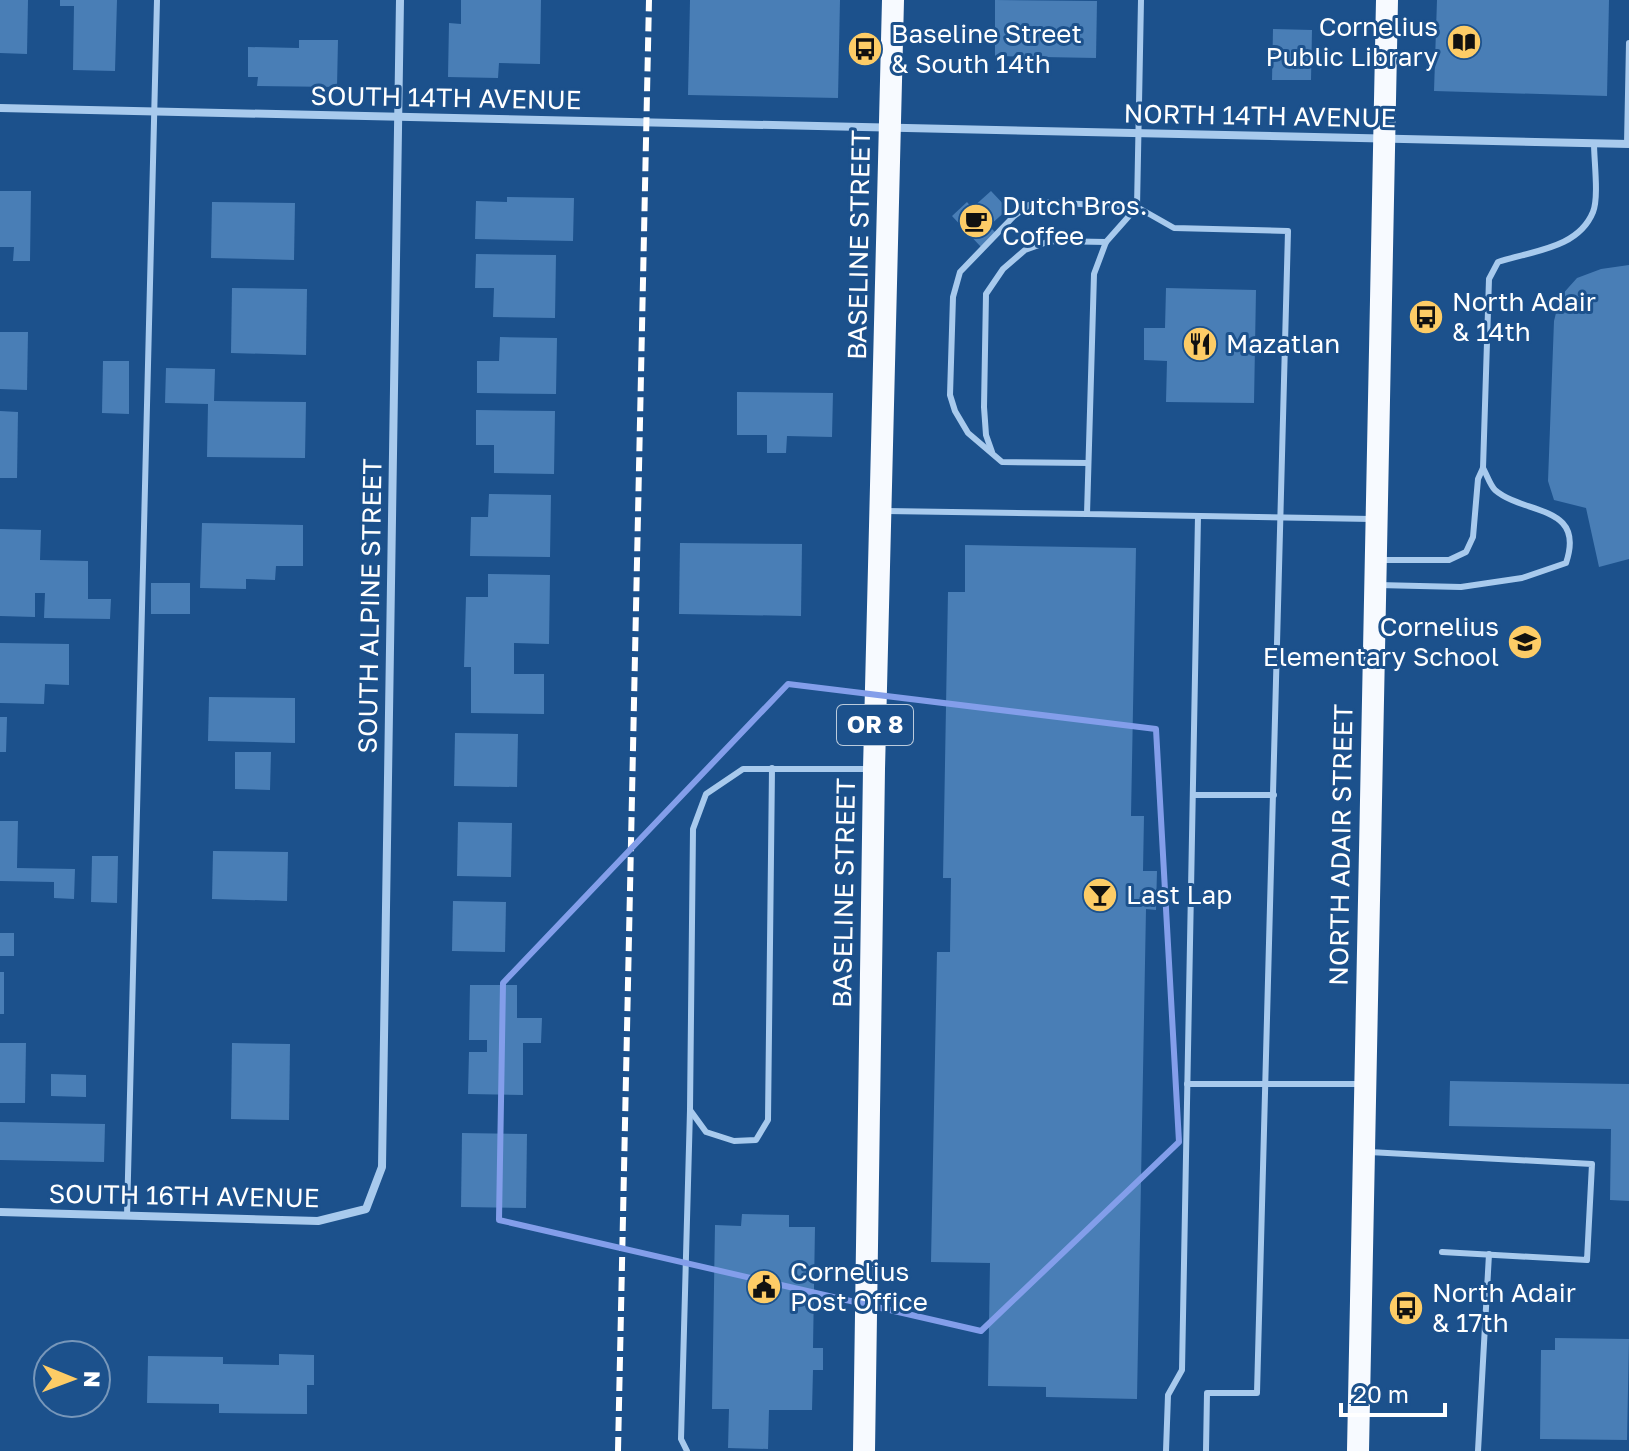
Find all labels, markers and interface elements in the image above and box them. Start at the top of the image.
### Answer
place label: Cornelius Public Library [1265,11,1438,72]
place label: Baseline Street & South 14th [891,18,1082,79]
library icon: Cornelius Public Library [1445,23,1483,61]
bus stop icon: Baseline Street & South 14th [846,30,884,68]
street label: SOUTH 14TH AVENUE [310,80,582,115]
street label: NORTH 14TH AVENUE [1123,98,1397,133]
street label: BASELINE STREET [841,130,876,360]
place label: Dutch Bros. Coffee [1002,190,1147,251]
cafe icon: Dutch Bros. Coffee [957,202,995,240]
place label: North Adair & 14th [1452,286,1596,347]
bus stop icon: North Adair & 14th [1407,298,1445,336]
restaurant icon: Mazatlan [1181,325,1219,363]
place label: Mazatlan [1226,328,1340,359]
street label: SOUTH ALPINE STREET [351,458,388,754]
place label: Cornelius Elementary School [1263,611,1499,672]
school or university icon: Cornelius Elementary School [1506,623,1544,661]
street label: NORTH ADAIR STREET [1323,704,1358,986]
road number: OR 8 [837,705,913,745]
street label: BASELINE STREET [826,778,861,1008]
bar icon: Last Lap [1081,876,1119,914]
place label: Last Lap [1126,879,1232,910]
street label: SOUTH 16TH AVENUE [48,1178,320,1213]
place label: Cornelius Post Office [790,1256,928,1317]
public building icon: Cornelius Post Office [745,1268,783,1306]
place label: North Adair & 17th [1432,1277,1576,1338]
bus stop icon: North Adair & 17th [1387,1289,1425,1327]
north arrow [32,1339,112,1419]
scale bar [1341,1367,1445,1417]
text: N [79,1371,106,1388]
text: 20 m [1353,1379,1409,1408]

